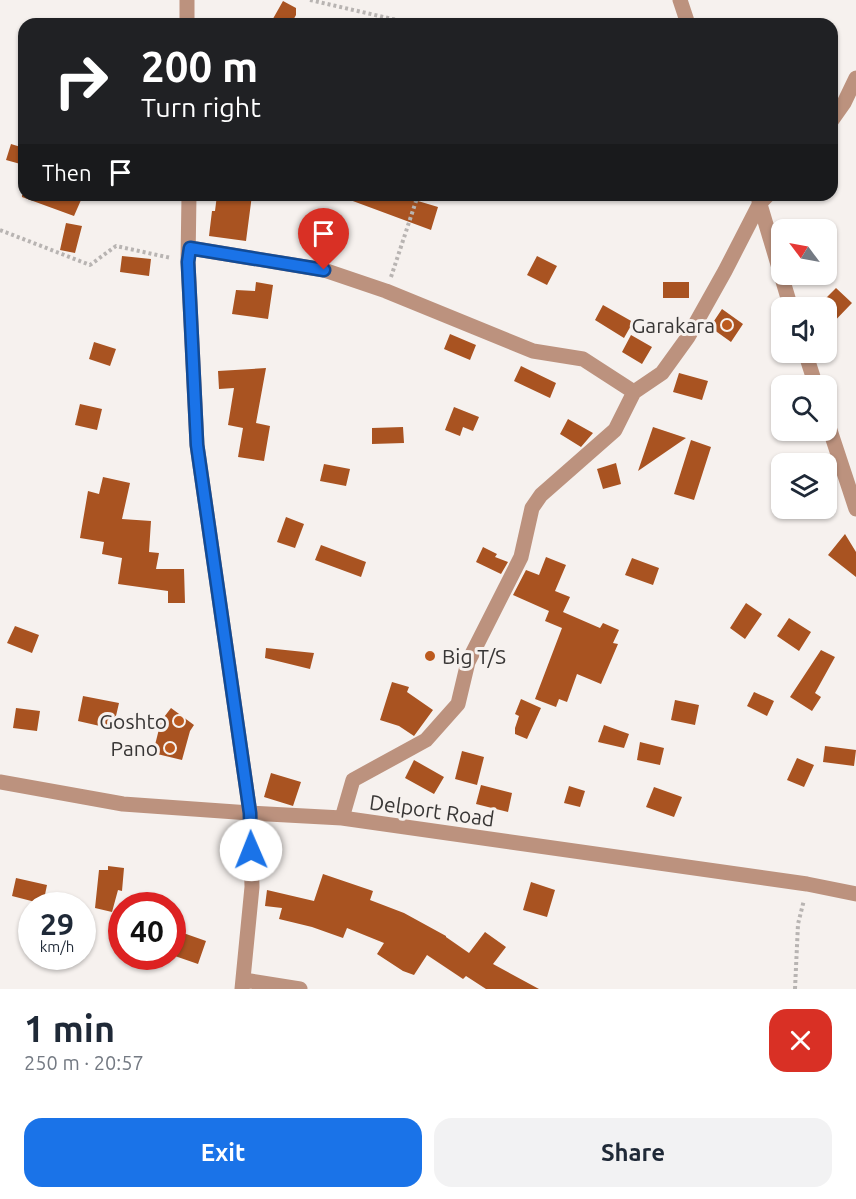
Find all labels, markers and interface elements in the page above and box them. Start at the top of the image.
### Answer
icon: right [42,42,120,120]
text: 200 m [141,43,258,90]
text: Turn right [141,92,261,122]
icon: arrive [104,156,137,189]
text: Then [42,160,92,185]
pin [298,208,349,270]
icon: arrive [307,217,340,250]
north arrow [771,219,837,285]
map controls [771,219,837,519]
button: sound [771,297,837,363]
place label: Garakara [631,313,715,337]
marker: Garakara [720,318,734,332]
button: search [771,375,837,441]
button: layers [771,453,837,519]
place label: Big T/S [442,644,506,668]
marker: Big T/S [423,649,437,663]
place label: Goshto [99,709,167,733]
marker: Goshto [172,714,186,728]
place label: Pano [111,736,158,760]
marker: Pano [163,741,177,755]
street label: Delport Road [368,789,496,831]
position arrow [219,818,283,882]
speed limit sign: 40 [108,892,186,970]
text: 29 [40,907,74,941]
text: km/h [40,938,74,955]
text: 1 min [24,1008,115,1049]
button: close [769,1009,832,1072]
text: 250 m · 20:57 [24,1051,144,1074]
button: Exit [24,1118,422,1187]
button: Share [434,1118,832,1187]

